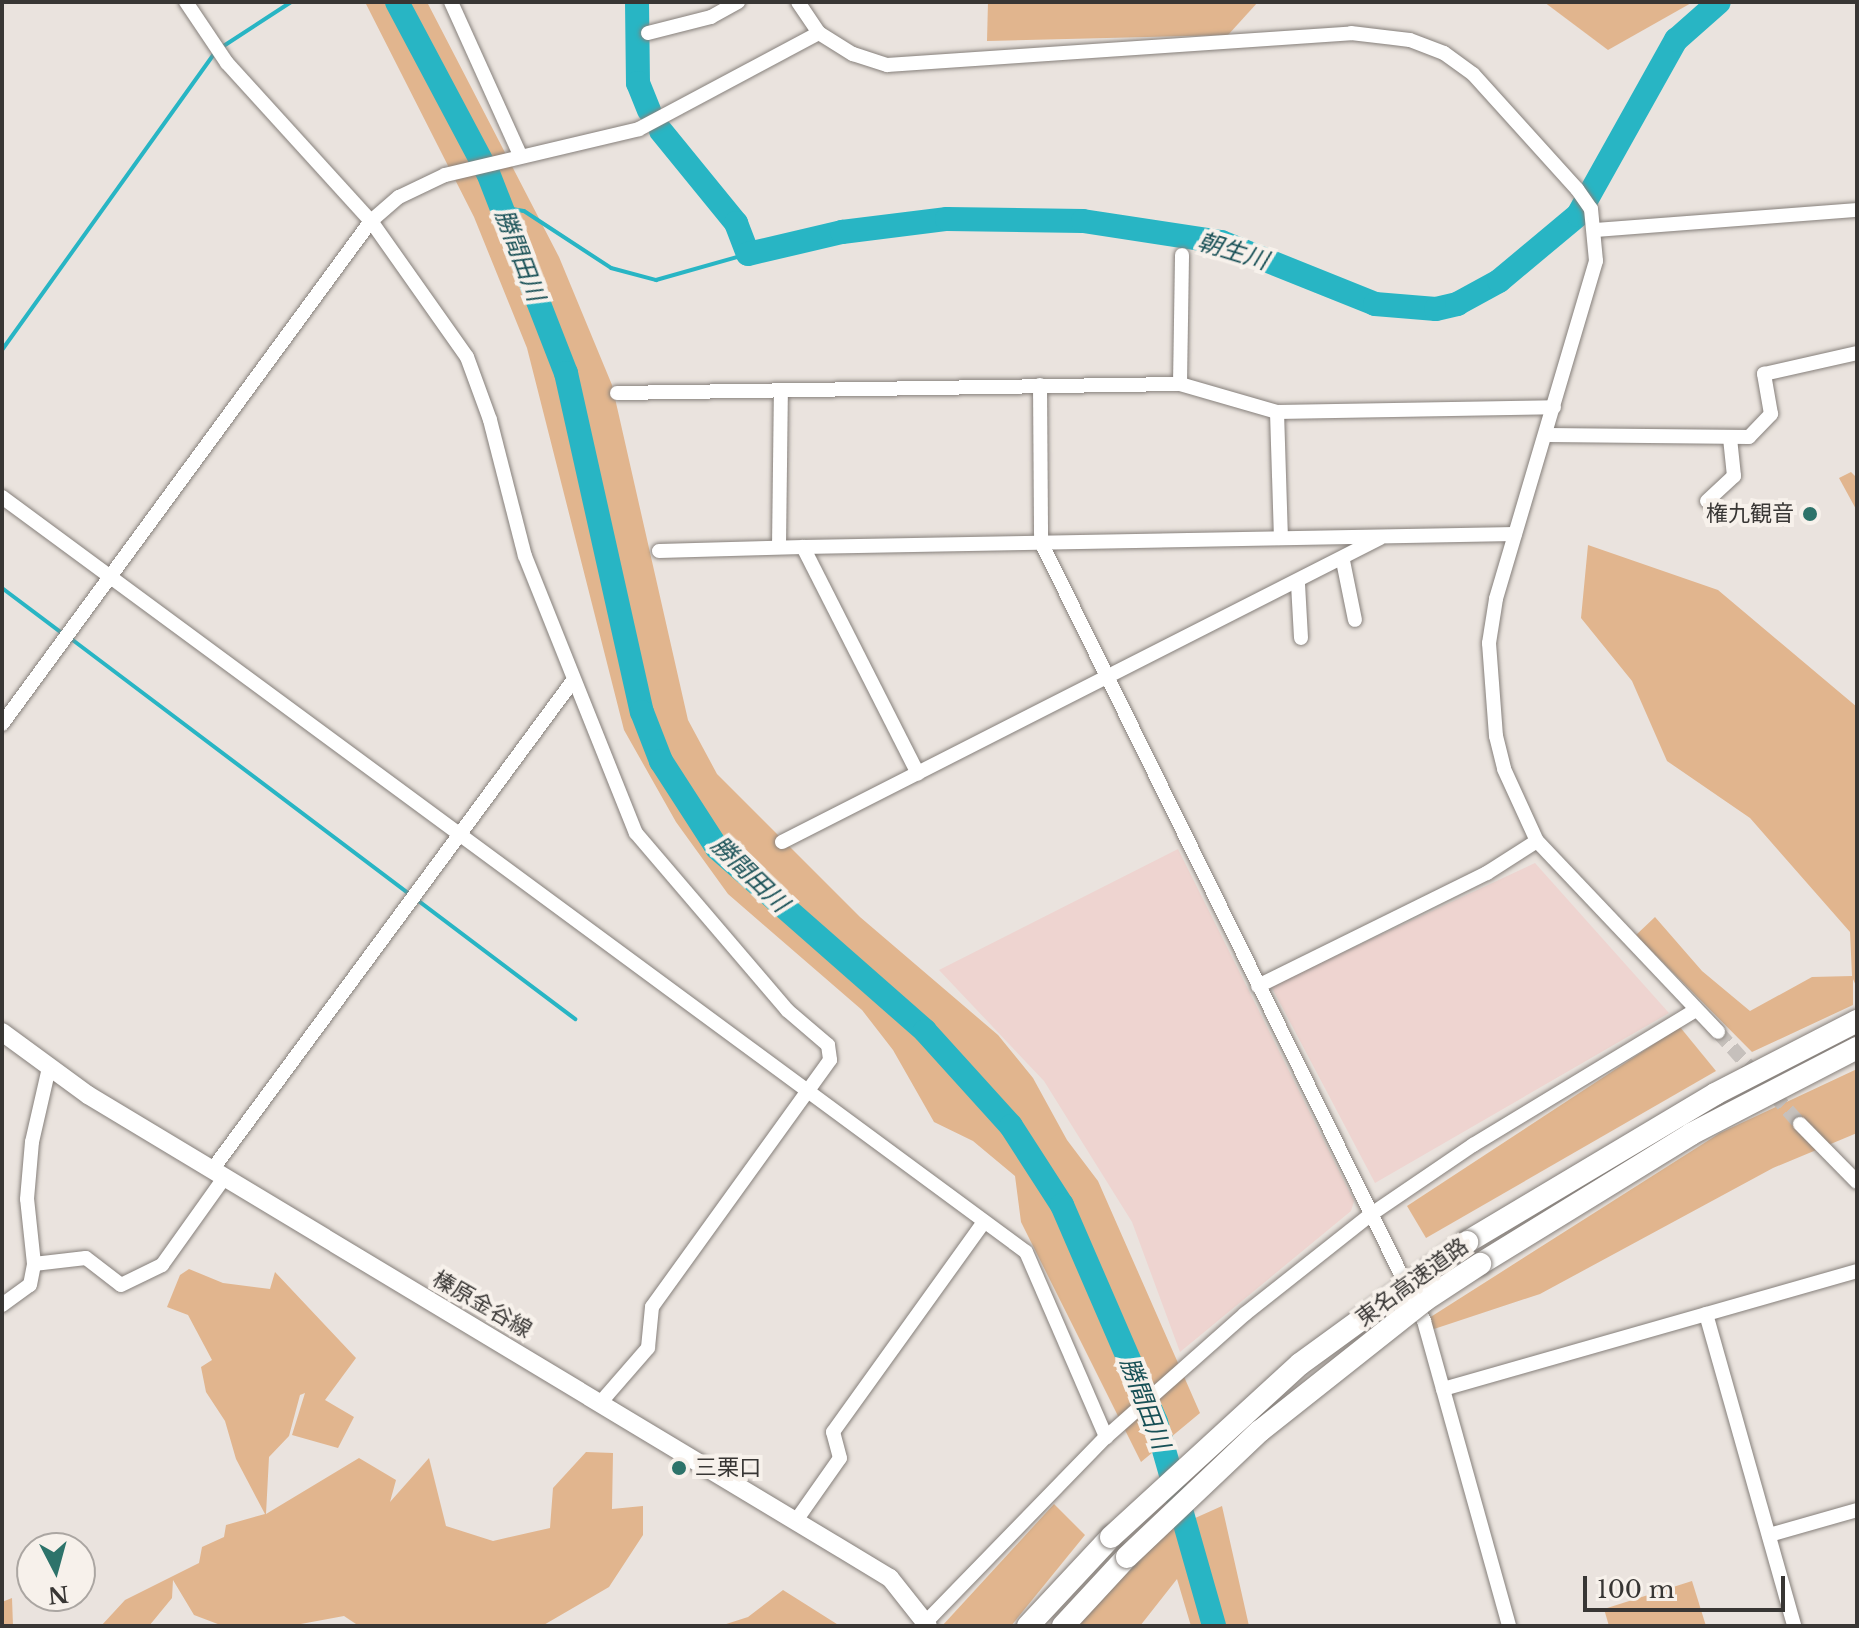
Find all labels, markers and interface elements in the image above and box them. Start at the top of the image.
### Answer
water label: 勝間田川 [489,205,551,305]
water label: 朝生川 [1194,227,1272,275]
place label: 権九観音 [1706,501,1794,527]
marker: 権九観音 [1801,505,1819,523]
water label: 勝間田川 [705,830,795,918]
street label: 東名高速道路 [1351,1233,1473,1331]
street label: 榛原金谷線 [428,1265,536,1343]
water label: 勝間田川 [1114,1353,1176,1453]
place label: 三栗口 [695,1455,761,1481]
marker: 三栗口 [670,1459,688,1477]
north arrow [16,1532,96,1612]
scale bar [1587,1560,1789,1610]
text: 100 m [1597,1575,1675,1604]
text: N [47,1580,70,1609]

